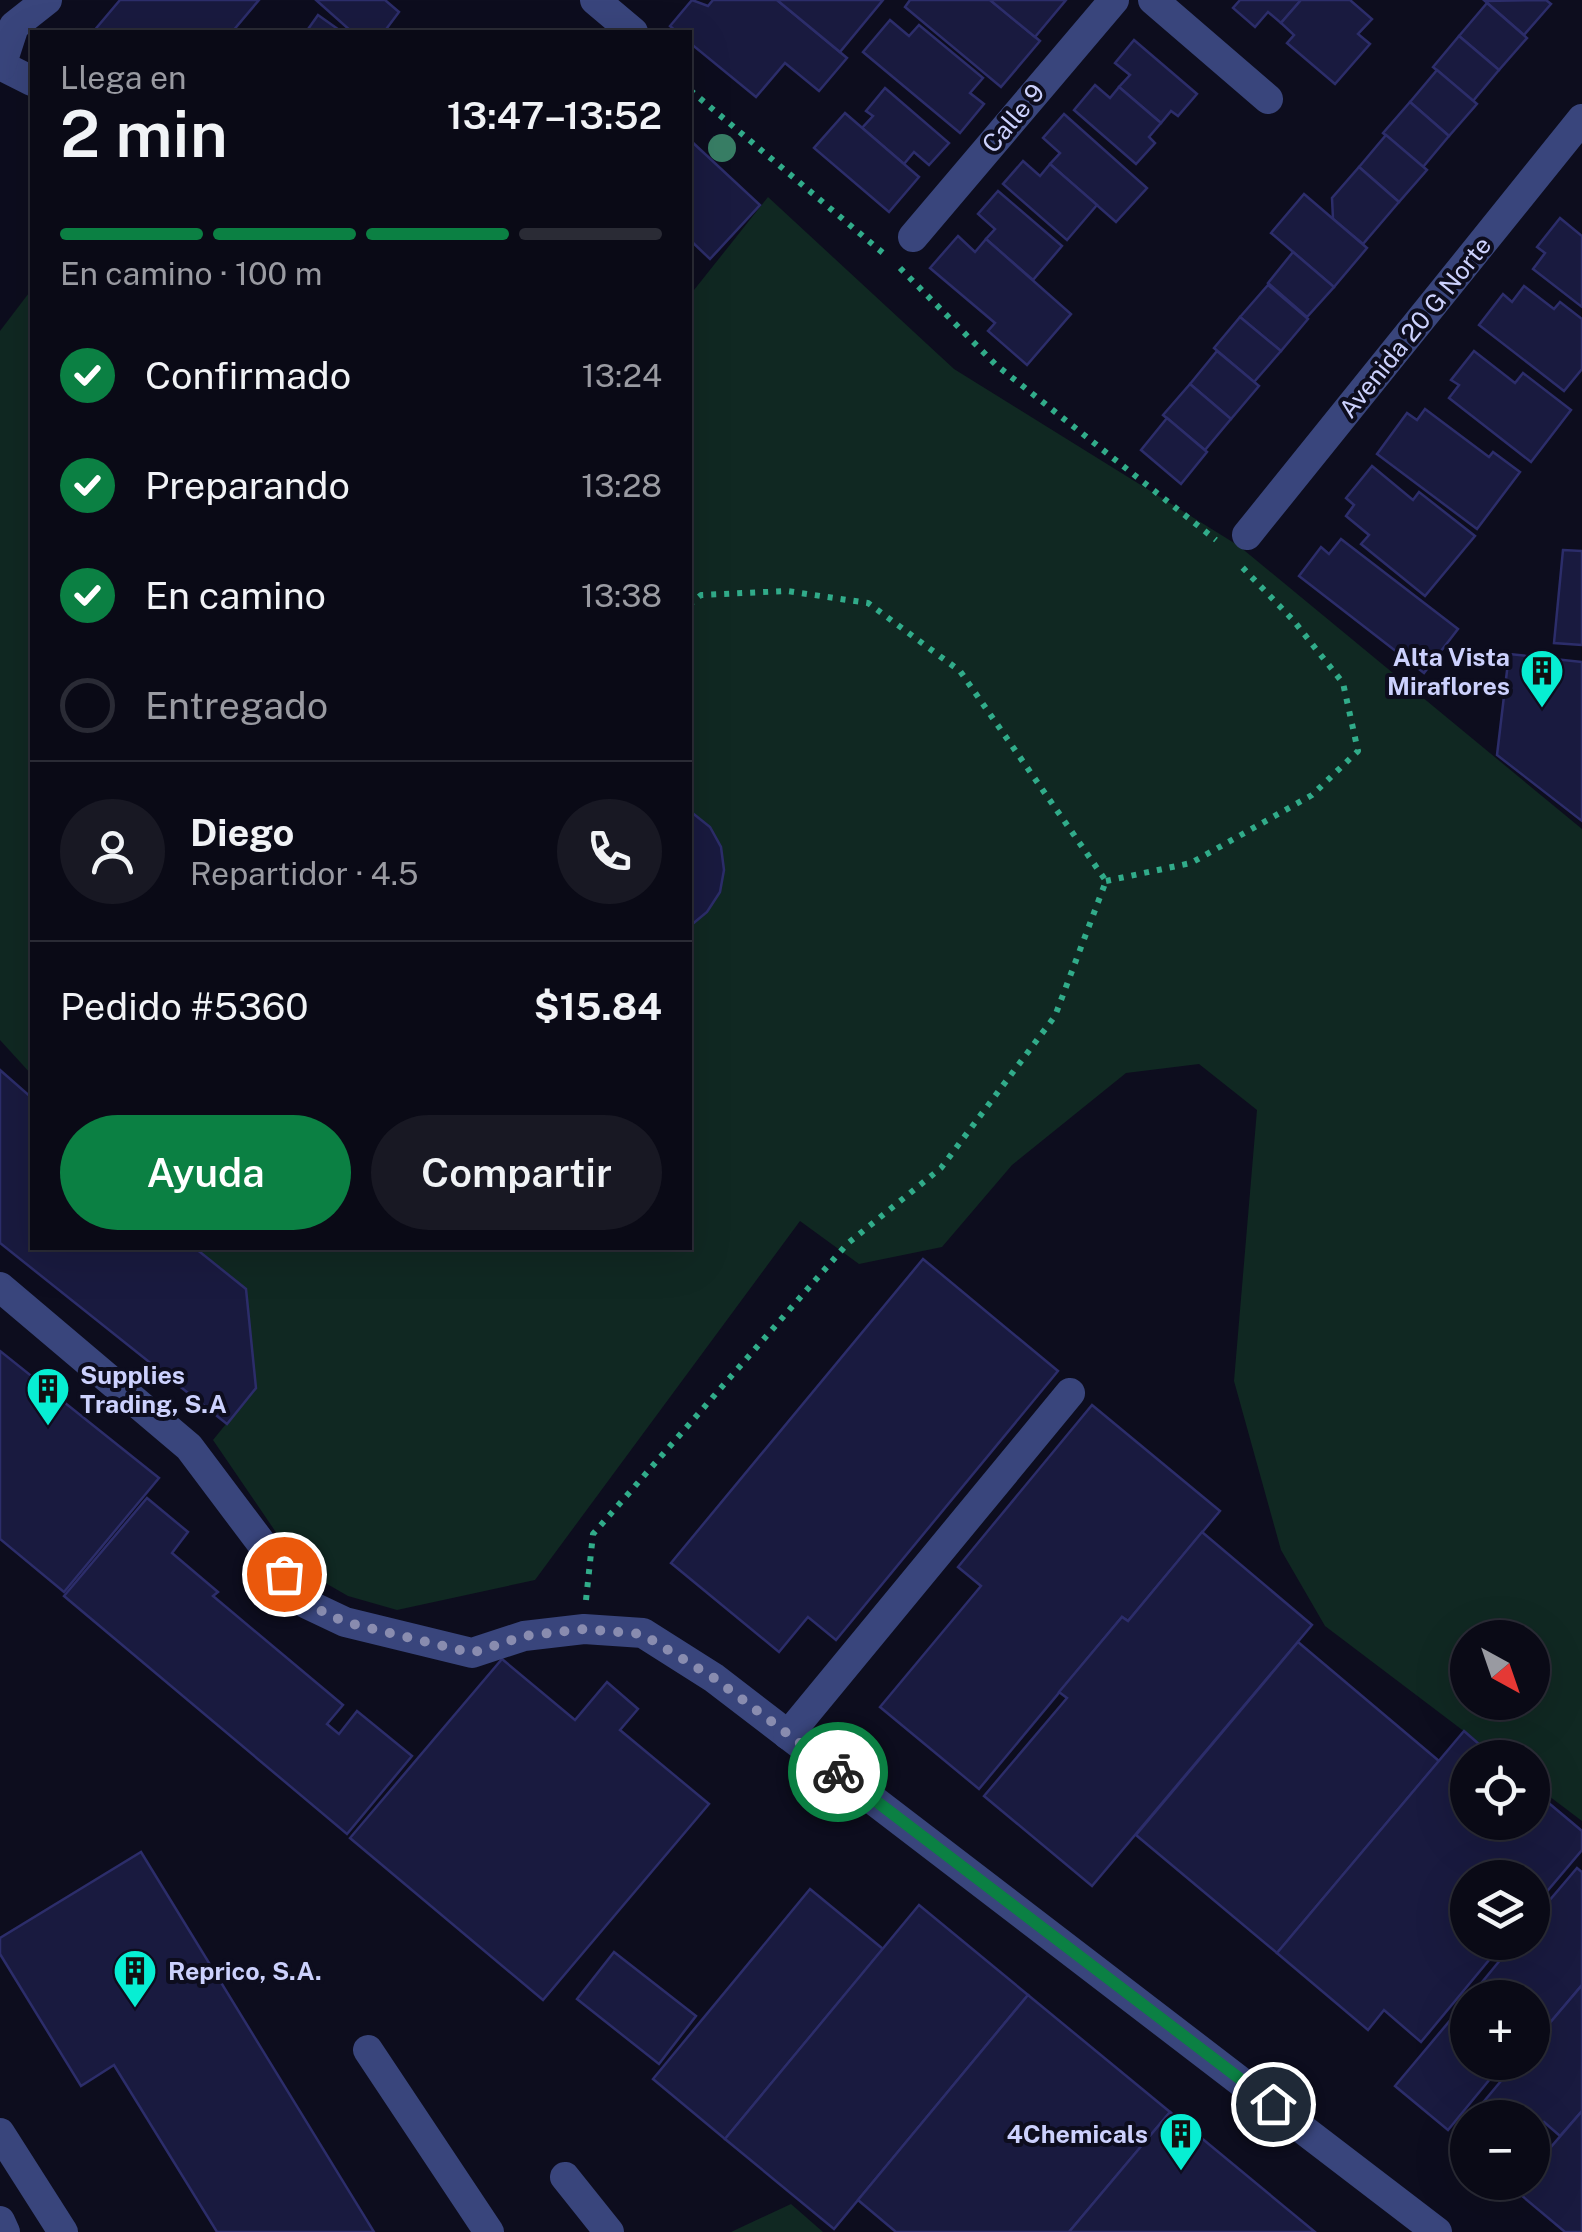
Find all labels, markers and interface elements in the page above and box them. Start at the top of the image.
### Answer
text: Llega en [60,59,186,96]
street label: Calle 9 [976,77,1050,159]
text: 13:47–13:52 [447,93,662,138]
text: 2 min [60,95,228,172]
street label: Avenida 20 G Norte [1333,230,1497,424]
text: En camino · 100 m [60,255,322,292]
icon: check [60,348,115,403]
text: Confirmado [145,353,351,398]
text: 13:24 [582,357,662,394]
icon: check [60,458,115,513]
text: Preparando [145,463,350,508]
text: 13:28 [581,467,662,504]
icon: check [60,568,115,623]
text: En camino [145,573,326,618]
text: 13:38 [581,577,662,614]
place label: Alta Vista Miraflores [1387,642,1510,701]
building icon: Alta Vista Miraflores [1519,648,1565,709]
text: Entregado [145,683,328,728]
button: person [60,799,165,904]
button: phone [557,799,662,904]
text: Diego [190,810,294,855]
text: Repartidor · 4.5 [190,855,418,892]
text: Pedido #5360 [60,984,308,1029]
text: $15.84 [534,984,662,1029]
button: Ayuda [60,1115,351,1230]
button: Compartir [371,1115,662,1230]
place label: Supplies Trading, S.A [80,1360,227,1419]
building icon: Supplies Trading, S.A [25,1366,71,1427]
pin [242,1532,327,1617]
icon: bag [257,1547,312,1602]
north arrow [1450,1620,1550,1720]
map controls [1450,1620,1550,2200]
courier [788,1722,888,1822]
button: locate [1450,1740,1550,1840]
icon: bike [811,1745,866,1800]
button: layers [1450,1860,1550,1960]
building icon: Reprico, S.A. [112,1948,158,2009]
place label: Reprico, S.A. [168,1956,322,1986]
button: + [1450,1980,1550,2080]
pin [1231,2062,1316,2147]
icon: home [1246,2077,1301,2132]
button: − [1450,2100,1550,2200]
building icon: 4Chemicals [1158,2111,1204,2172]
place label: 4Chemicals [1006,2119,1148,2149]

